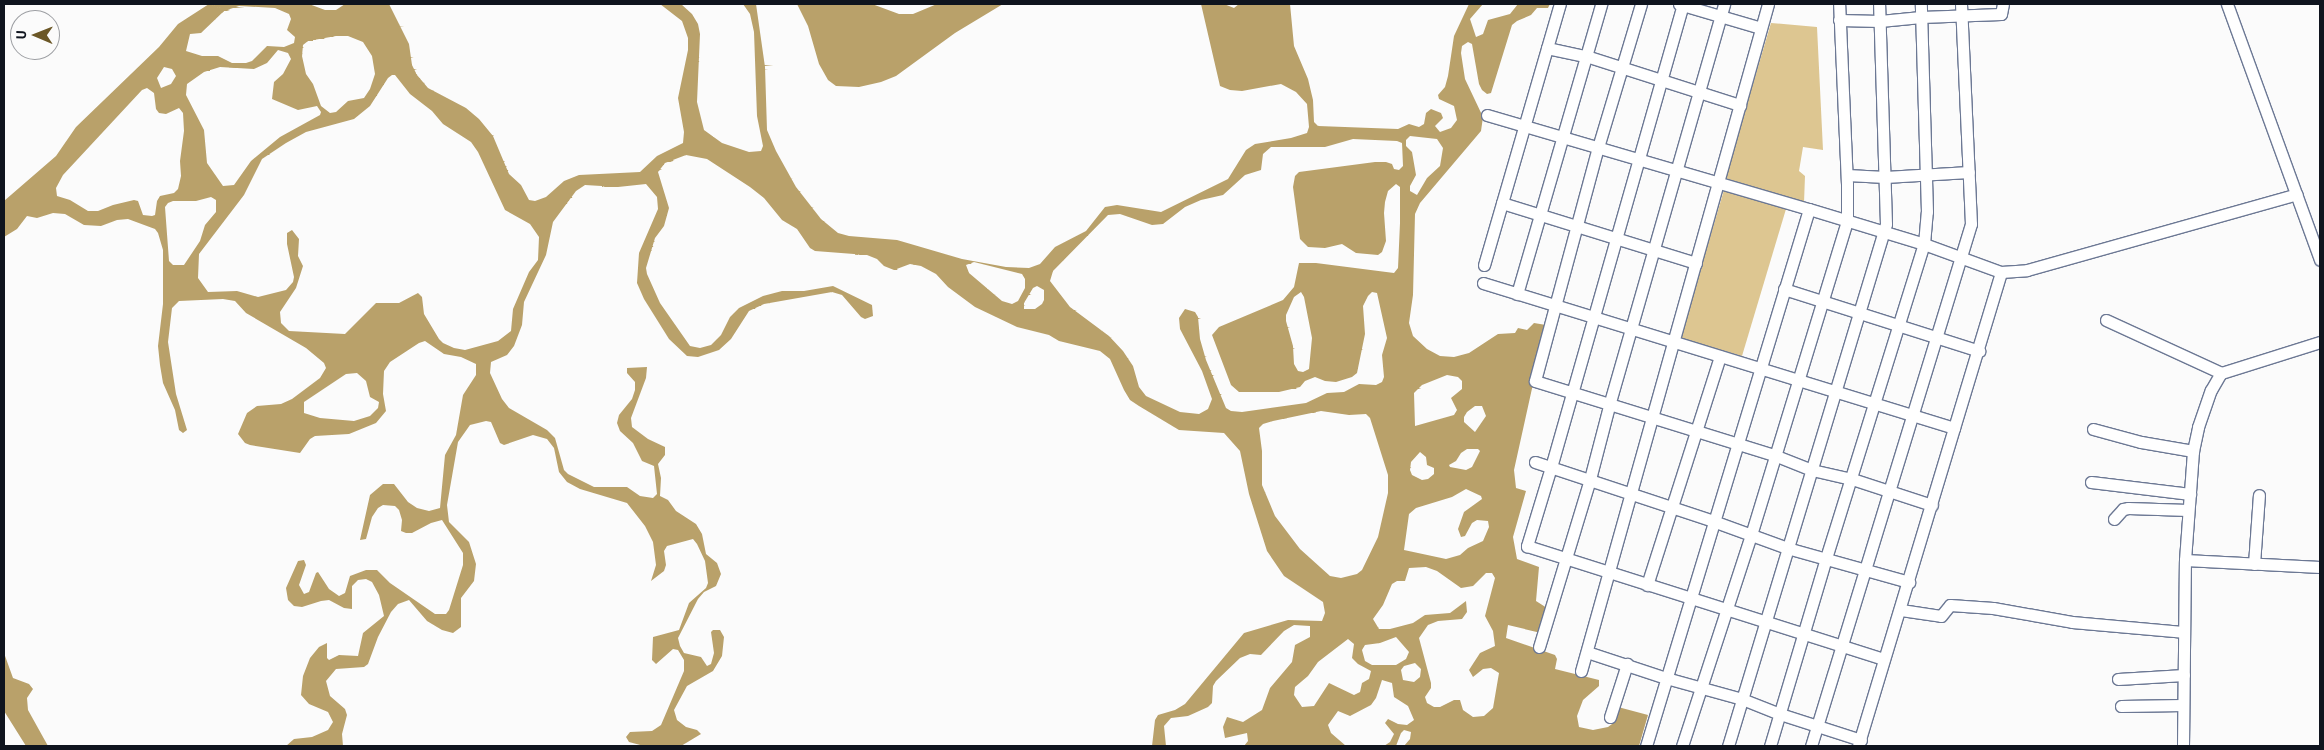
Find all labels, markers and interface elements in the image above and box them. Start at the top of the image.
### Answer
north arrow [10,10,60,60]
text: U [12,30,29,39]

